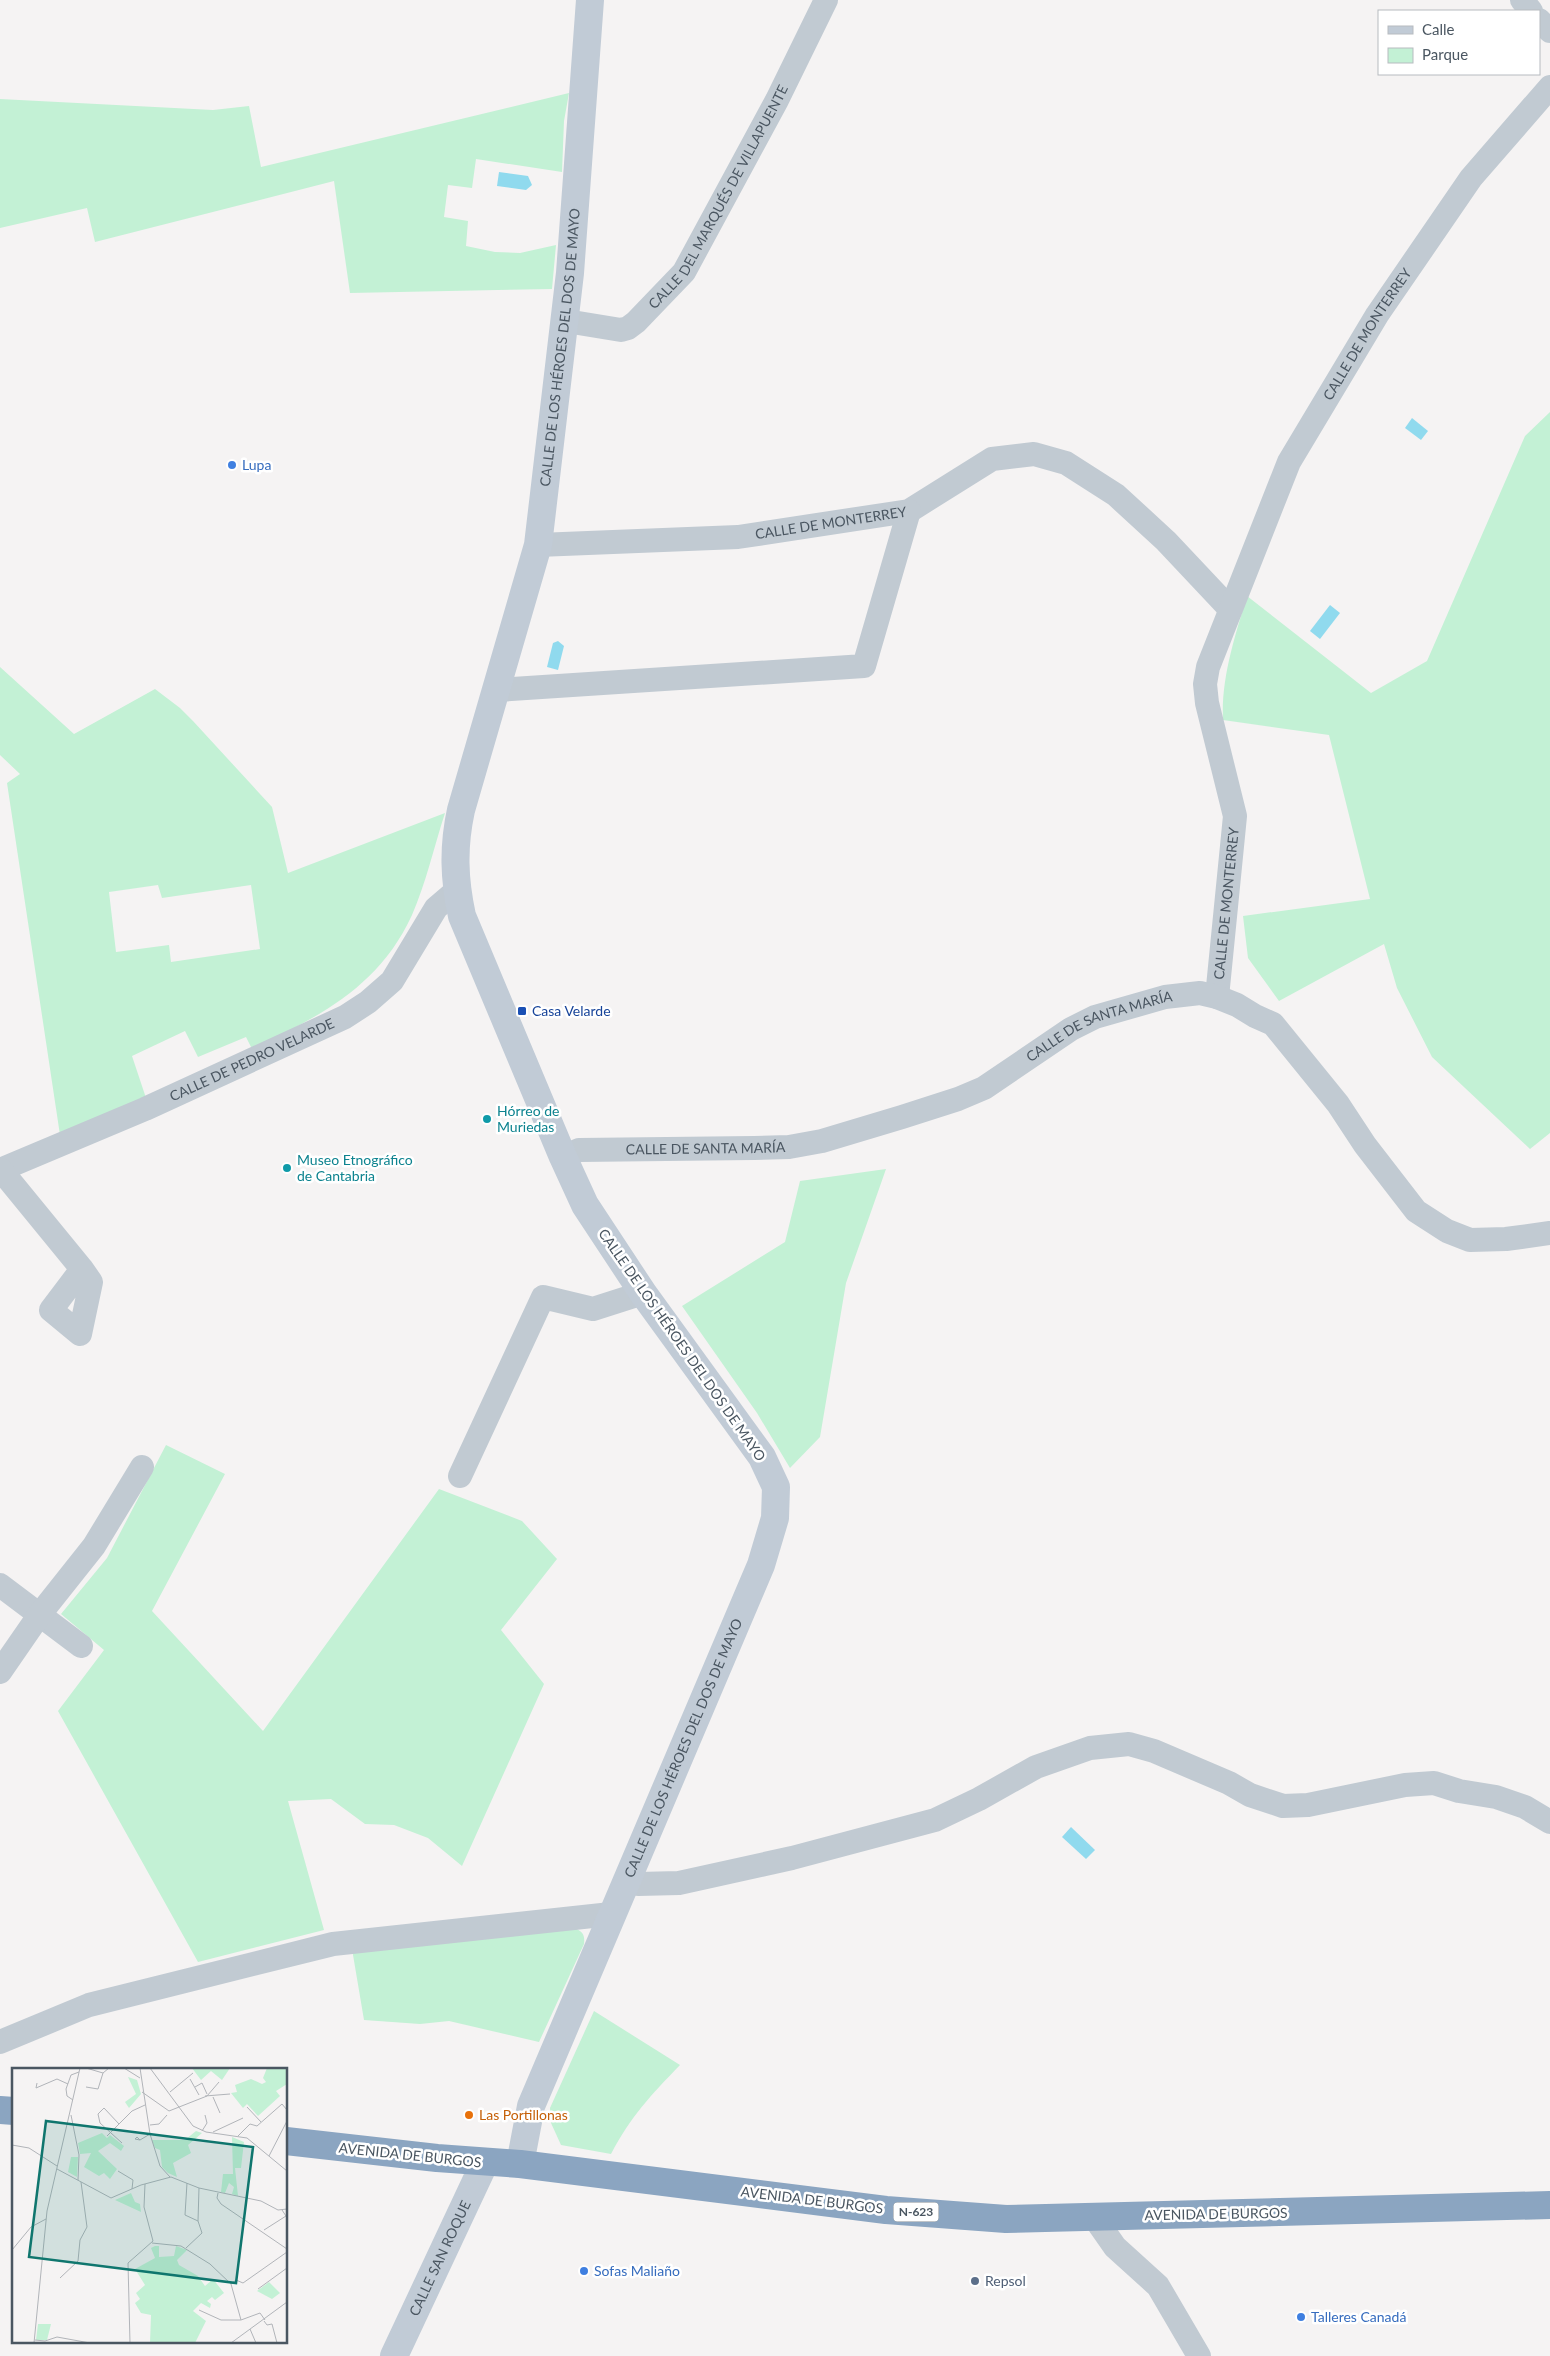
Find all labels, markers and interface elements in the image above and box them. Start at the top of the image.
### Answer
legend [1378,10,1540,75]
text: Calle [1422,20,1455,38]
text: Parque [1422,45,1468,63]
street label: CALLE DEL MARQUÉS DE VILLAPUENTE [644,82,791,312]
street label: CALLE DE LOS HÉROES DEL DOS DE MAYO [536,207,583,487]
street label: CALLE DE MONTERREY [1319,264,1415,403]
place label: Lupa [242,456,271,473]
marker: Lupa [226,459,238,471]
street label: CALLE DE MONTERREY [754,502,908,542]
street label: CALLE DE MONTERREY [1210,826,1242,980]
street label: CALLE DE SANTA MARÍA [1023,987,1174,1065]
place label: Casa Velarde [532,1002,611,1019]
marker: Casa Velarde [516,1005,528,1017]
street label: CALLE DE PEDRO VELARDE [167,1014,337,1105]
place label: Hórreo de Muriedas [497,1102,559,1135]
marker: Hórreo de Muriedas [481,1113,493,1125]
street label: CALLE DE SANTA MARÍA [626,1138,786,1157]
place label: Museo Etnográfico de Cantabria [297,1151,413,1184]
marker: Museo Etnográfico de Cantabria [281,1162,293,1174]
street label: CALLE DE LOS HÉROES DEL DOS DE MAYO [595,1225,770,1464]
street label: CALLE DE LOS HÉROES DEL DOS DE MAYO [620,1616,745,1880]
inset map [12,2068,288,2344]
place label: Las Portillonas [479,2106,568,2123]
marker: Las Portillonas [463,2109,475,2121]
street label: AVENIDA DE BURGOS [338,2139,482,2170]
street label: AVENIDA DE BURGOS [740,2182,884,2217]
street label: CALLE SAN ROQUE [405,2198,474,2319]
road number: N-623 [894,2202,938,2222]
street label: AVENIDA DE BURGOS [1144,2204,1288,2223]
place label: Sofas Maliaño [594,2262,680,2279]
marker: Sofas Maliaño [578,2265,590,2277]
place label: Repsol [985,2272,1026,2289]
marker: Repsol [969,2275,981,2287]
place label: Talleres Canadá [1311,2308,1406,2325]
marker: Talleres Canadá [1295,2311,1307,2323]

